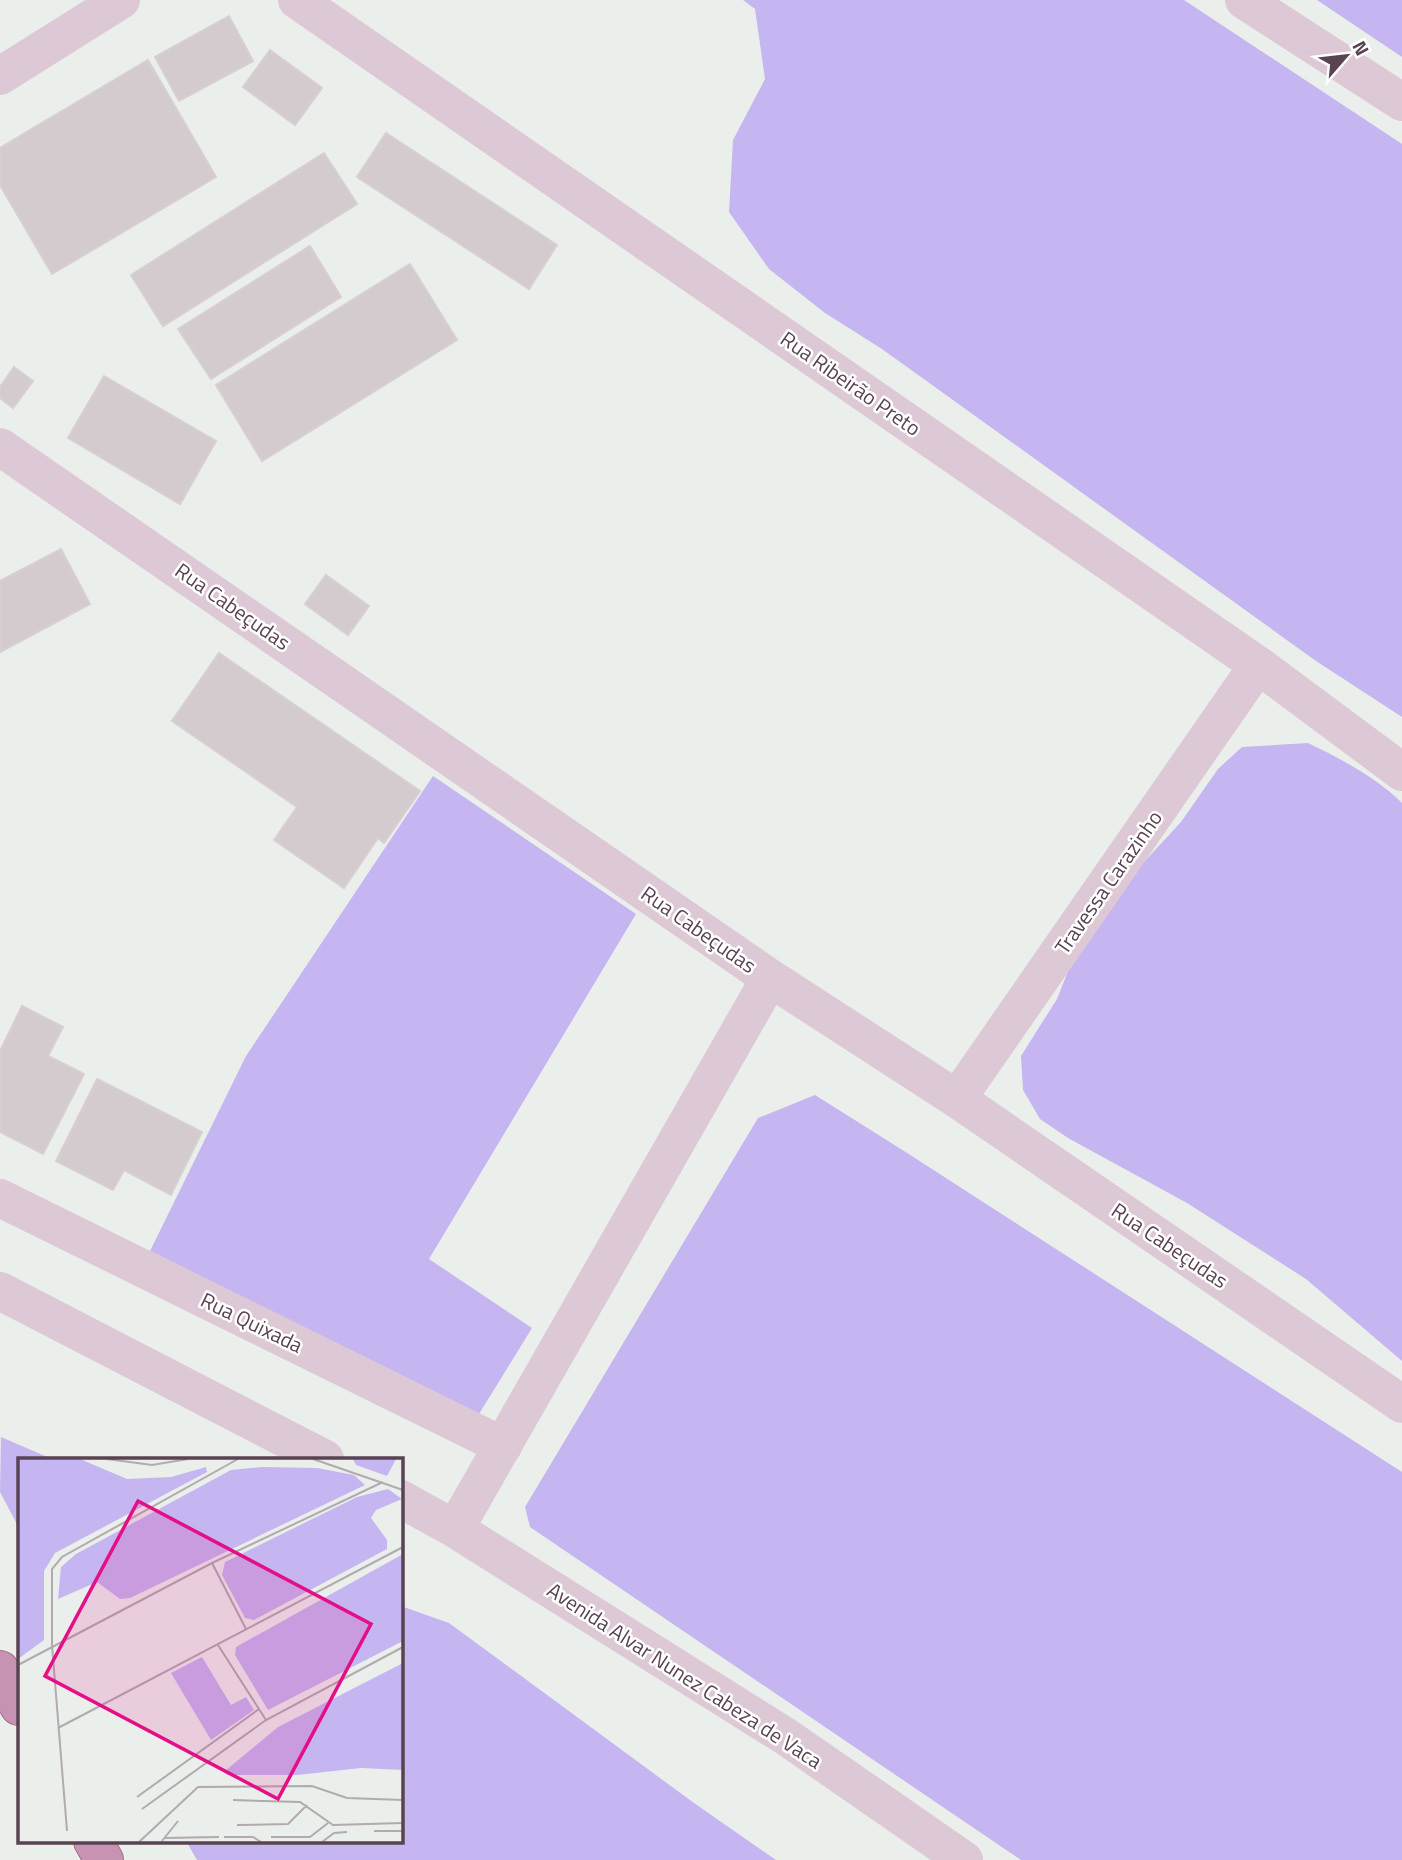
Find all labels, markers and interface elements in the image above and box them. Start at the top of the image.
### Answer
north arrow [1311,21,1381,91]
text: N [1346,35,1377,60]
street label: Rua Ribeirão Preto [774,323,928,443]
street label: Rua Cabeçudas [169,554,297,658]
street label: Travessa Carazinho [1046,803,1170,961]
street label: Rua Cabeçudas [635,877,763,981]
street label: Rua Cabeçudas [1105,1194,1235,1296]
street label: Rua Quixada [195,1283,309,1361]
inset map [18,1458,402,1842]
street label: Avenida Alvar Nunez Cabeza de Vaca [541,1574,829,1776]

